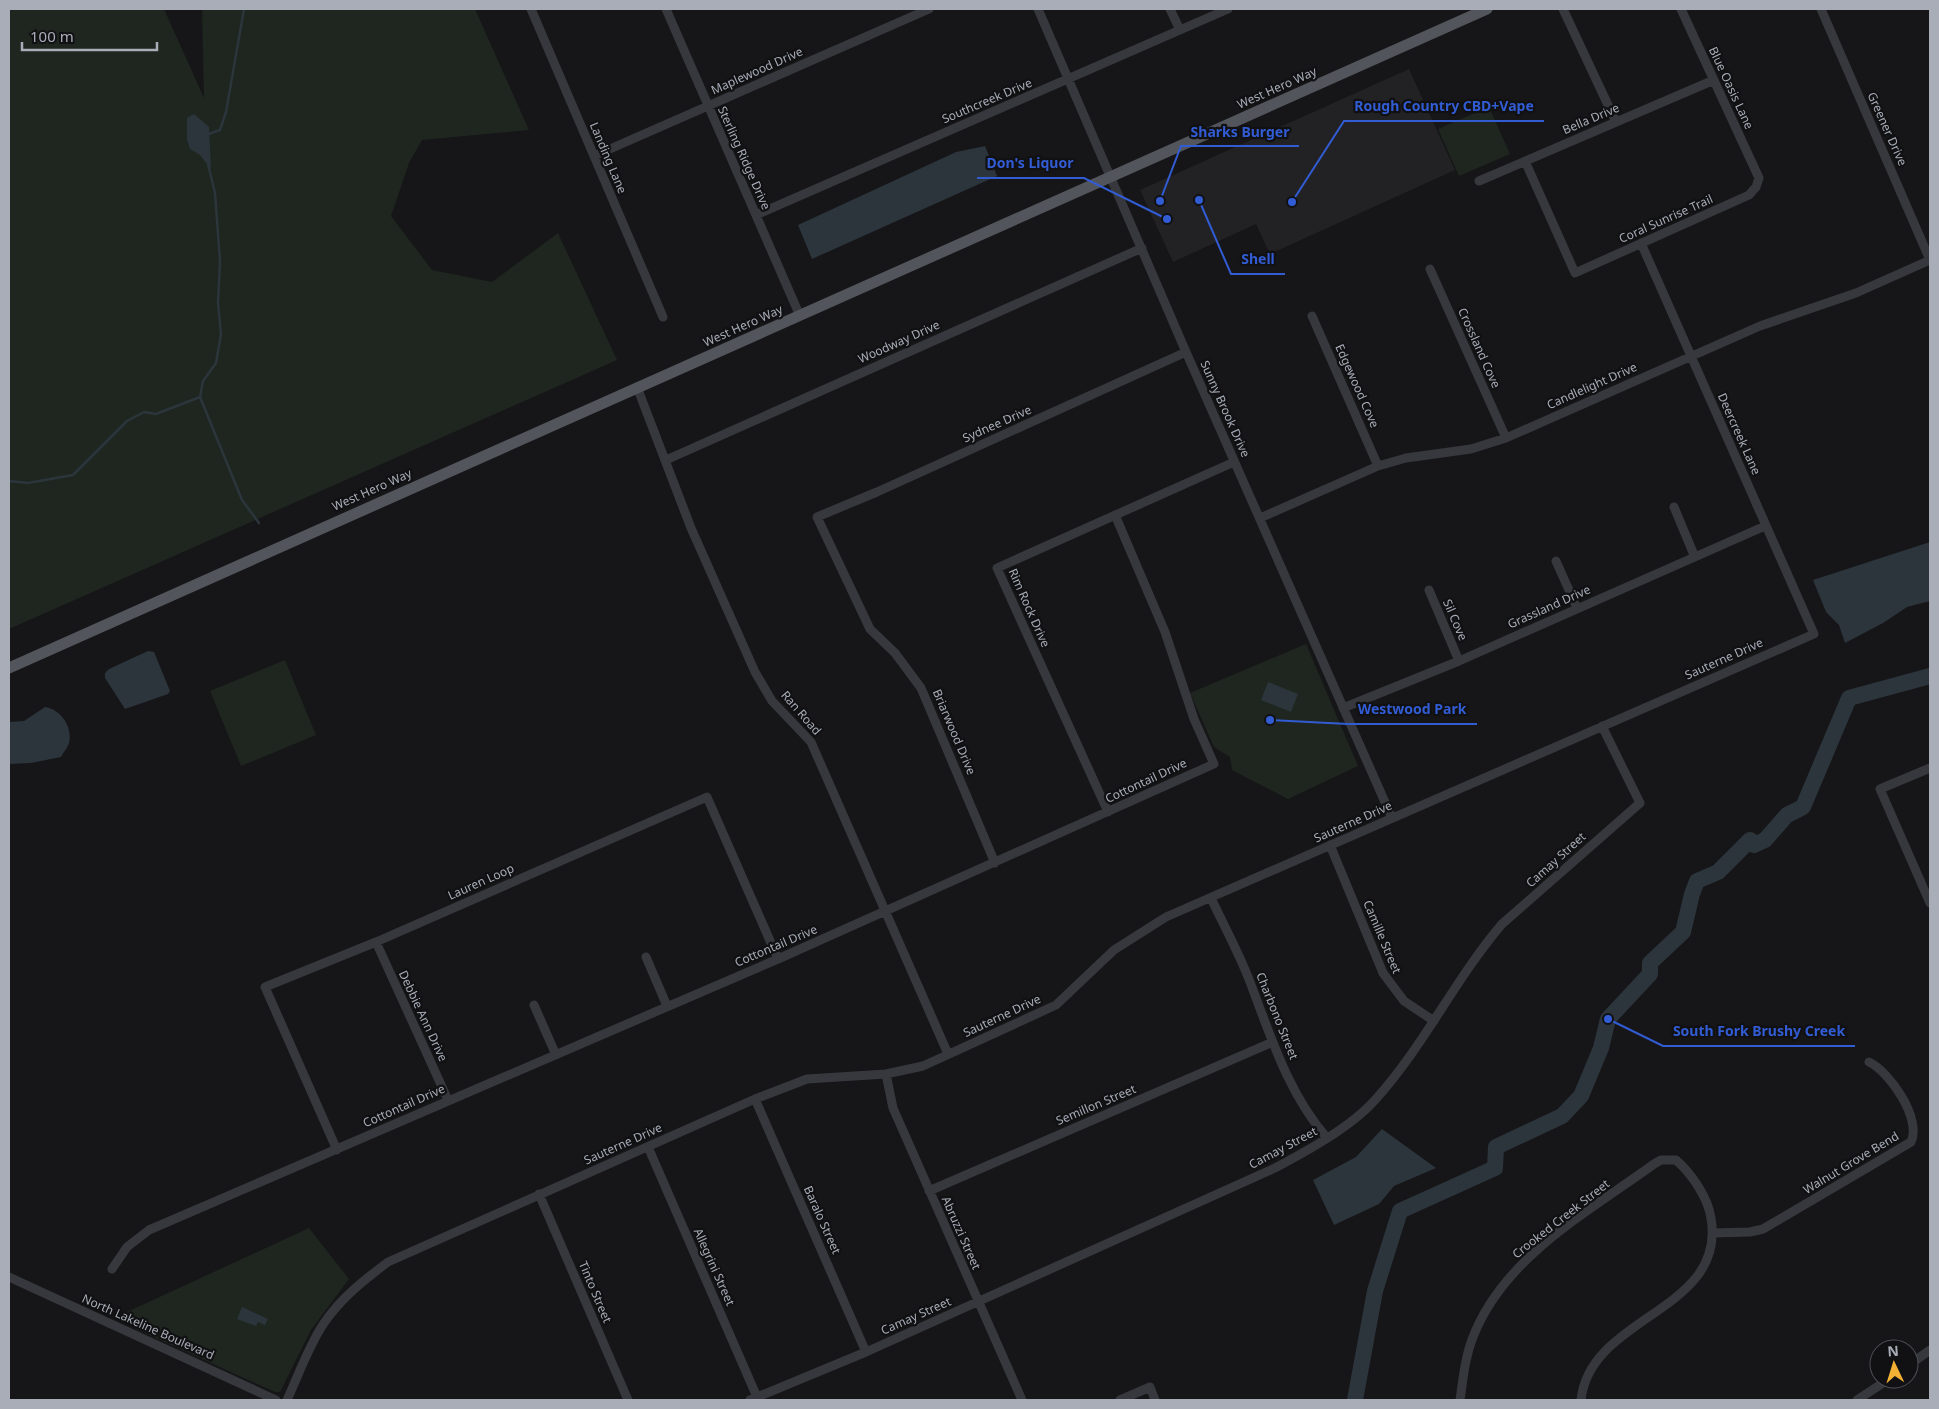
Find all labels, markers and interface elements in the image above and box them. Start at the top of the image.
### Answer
scale bar [22,20,158,52]
text: 100 m [30,26,74,46]
street label: Maplewood Drive [708,43,806,98]
street label: Blue Oasis Lane [1705,44,1758,132]
street label: West Hero Way [1234,62,1320,113]
street label: Southcreek Drive [939,74,1035,127]
street label: Greener Drive [1864,89,1911,169]
callout: Rough Country CBD+Vape [1344,92,1544,121]
text: Rough Country CBD+Vape [1354,96,1534,115]
street label: Bella Drive [1560,99,1622,138]
street label: Sterling Ridge Drive [714,103,775,212]
callout: Sharks Burger [1181,117,1299,146]
street label: Landing Lane [586,119,631,196]
text: Sharks Burger [1191,122,1290,141]
callout: Don's Liquor [977,149,1084,178]
text: Don's Liquor [987,153,1074,172]
street label: Coral Sunrise Trail [1616,190,1716,247]
callout: Shell [1231,245,1285,274]
text: Shell [1241,249,1275,268]
street label: West Hero Way [700,300,786,351]
street label: Crossland Cove [1454,305,1505,391]
street label: Woodway Drive [855,316,943,367]
street label: Edgewood Cove [1331,341,1384,431]
street label: Sunny Brook Drive [1196,358,1255,460]
street label: Candlelight Drive [1544,358,1640,413]
street label: Deercreek Lane [1714,390,1765,478]
street label: Sydnee Drive [960,401,1034,446]
street label: West Hero Way [329,464,415,515]
street label: Rim Rock Drive [1004,566,1055,650]
street label: Grassland Drive [1505,581,1593,632]
street label: Sil Cove [1439,597,1472,643]
street label: Sauterne Drive [1682,634,1766,683]
street label: Briarwood Drive [929,686,980,778]
street label: Ran Road [777,687,825,738]
callout: Westwood Park [1348,695,1477,724]
text: Westwood Park [1358,699,1467,718]
street label: Cottontail Drive [1102,754,1190,807]
street label: Sauterne Drive [1311,797,1395,846]
street label: Camay Street [1522,828,1590,891]
street label: Lauren Loop [445,859,517,904]
street label: Camille Street [1359,897,1406,977]
street label: Cottontail Drive [732,920,820,971]
street label: Debbie Ann Drive [395,968,452,1064]
street label: Charbono Street [1252,970,1303,1063]
street label: Sauterne Drive [960,990,1044,1041]
callout: South Fork Brushy Creek [1663,1017,1855,1046]
text: South Fork Brushy Creek [1673,1021,1845,1040]
street label: Cottontail Drive [360,1080,448,1131]
street label: Semillon Street [1053,1080,1139,1129]
street label: Sauterne Drive [581,1119,665,1168]
street label: Camay Street [1246,1122,1320,1173]
street label: Walnut Grove Bend [1800,1127,1902,1198]
street label: Crooked Creek Street [1508,1175,1613,1262]
street label: Baralo Street [800,1183,845,1257]
street label: Abruzzi Street [938,1194,985,1273]
street label: Allegrini Street [690,1225,739,1309]
street label: Tinto Street [575,1258,616,1326]
street label: North Lakeline Boulevard [79,1290,217,1363]
street label: Camay Street [878,1292,954,1339]
north arrow [1869,1339,1919,1389]
text: N [1887,1341,1899,1360]

